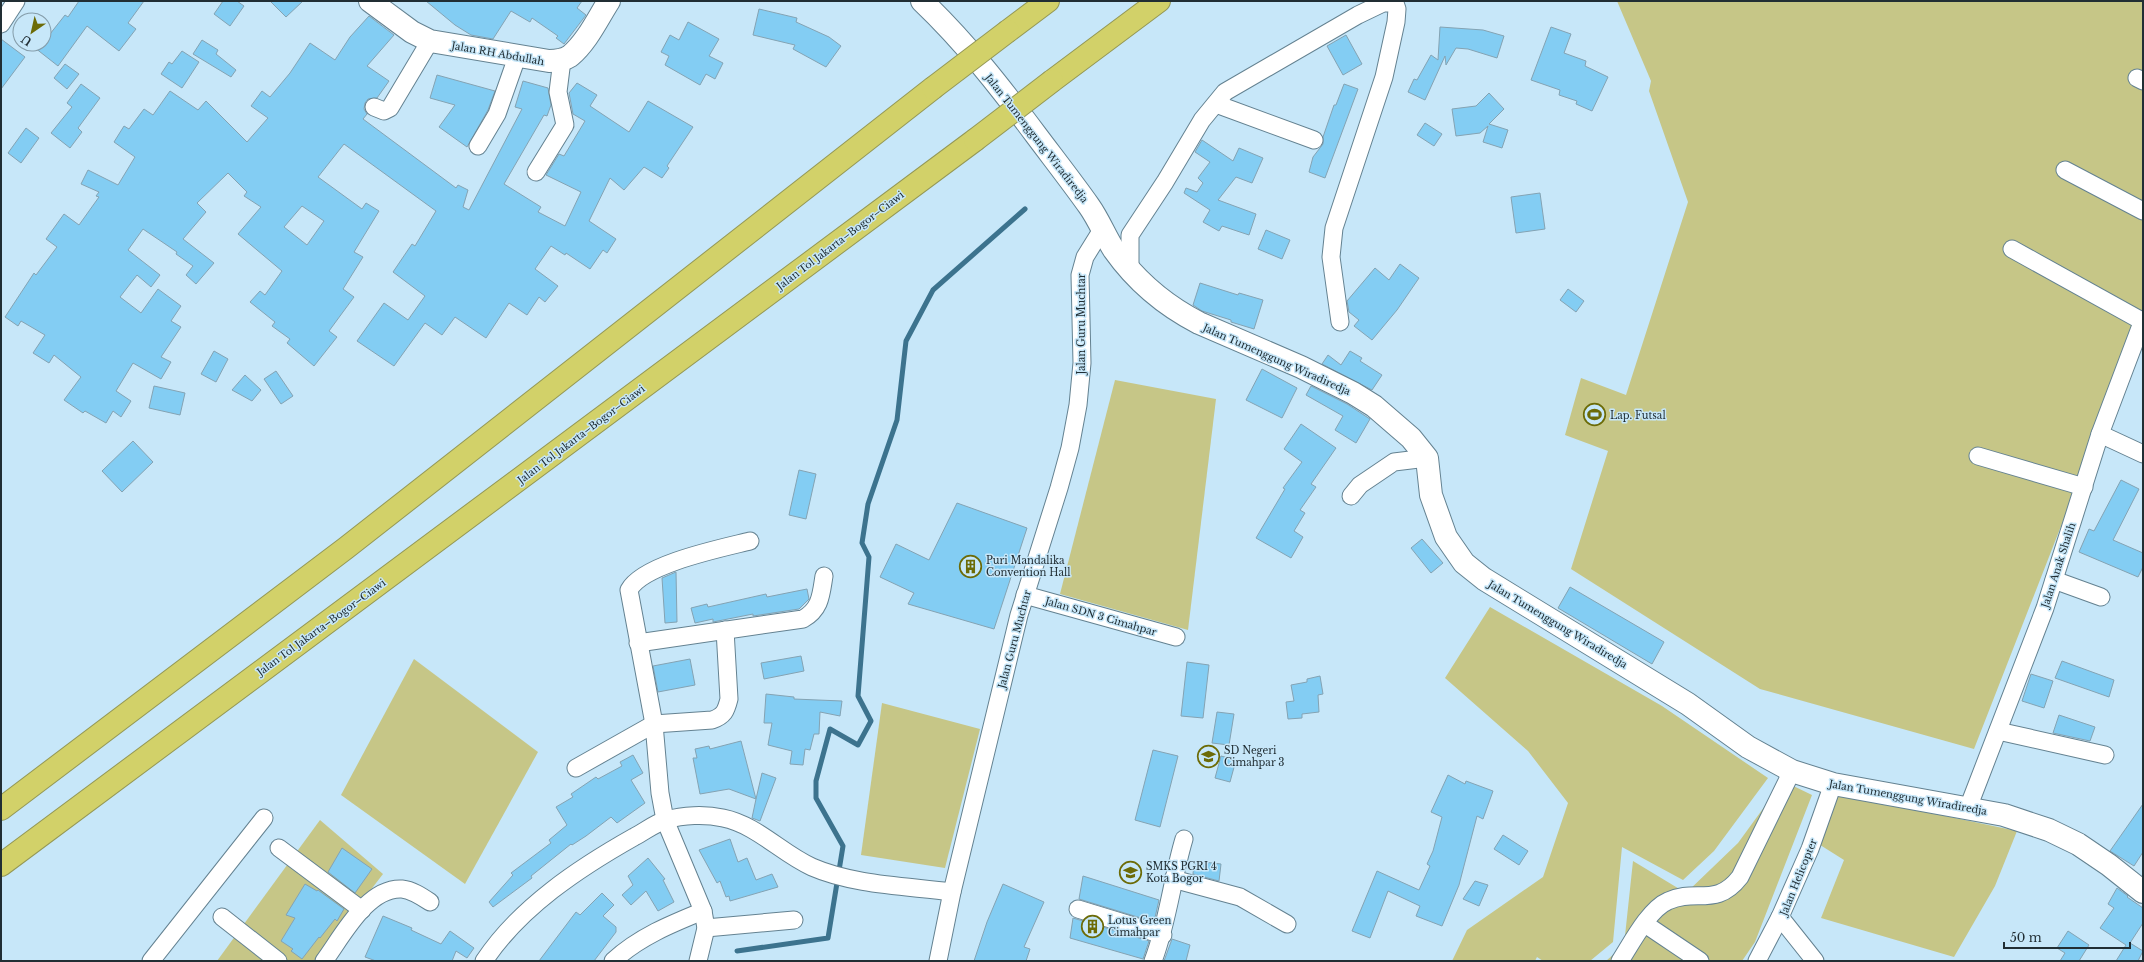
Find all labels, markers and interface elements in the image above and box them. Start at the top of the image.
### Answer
north arrow [12,12,52,52]
text: U [18,32,34,49]
street label: Jalan RH Abdullah [449,39,545,68]
street label: Jalan Tumenggung Wiradiredja [981,70,1091,206]
street label: Jalan Tol Jakarta–Bogor–Ciawi [772,188,907,294]
street label: Jalan Guru Muchtar [1075,273,1088,377]
street label: Jalan Tumenggung Wiradiredja [1199,320,1353,398]
street label: Jalan Tol Jakarta–Bogor–Ciawi [513,382,648,488]
sports icon: Lap. Futsal [1582,402,1608,428]
place label: Lap. Futsal [1610,409,1666,422]
street label: Jalan Anak Shalih [2038,521,2078,611]
building icon: Puri Mandalika Convention Hall [957,553,983,579]
place label: Puri Mandalika Convention Hall [986,554,1071,579]
street label: Jalan Tol Jakarta–Bogor–Ciawi [253,576,389,680]
street label: Jalan Tumenggung Wiradiredja [1484,577,1630,671]
street label: Jalan Guru Muchtar [995,588,1034,692]
street label: Jalan SDN 3 Cimahpar [1042,594,1158,639]
school or university icon: SD Negeri Cimahpar 3 [1195,743,1221,769]
place label: SD Negeri Cimahpar 3 [1224,744,1284,769]
street label: Jalan Tumenggung Wiradiredja [1826,777,1988,818]
street label: Jalan Helicopter [1776,836,1820,920]
school or university icon: SMKS PGRI 4 Kota Bogor [1117,859,1143,885]
place label: SMKS PGRI 4 Kota Bogor [1146,860,1217,885]
building icon: Lotus Green Cimahpar [1080,913,1106,939]
place label: Lotus Green Cimahpar [1108,914,1172,939]
scale bar [2004,924,2130,950]
text: 50 m [2010,930,2042,945]

